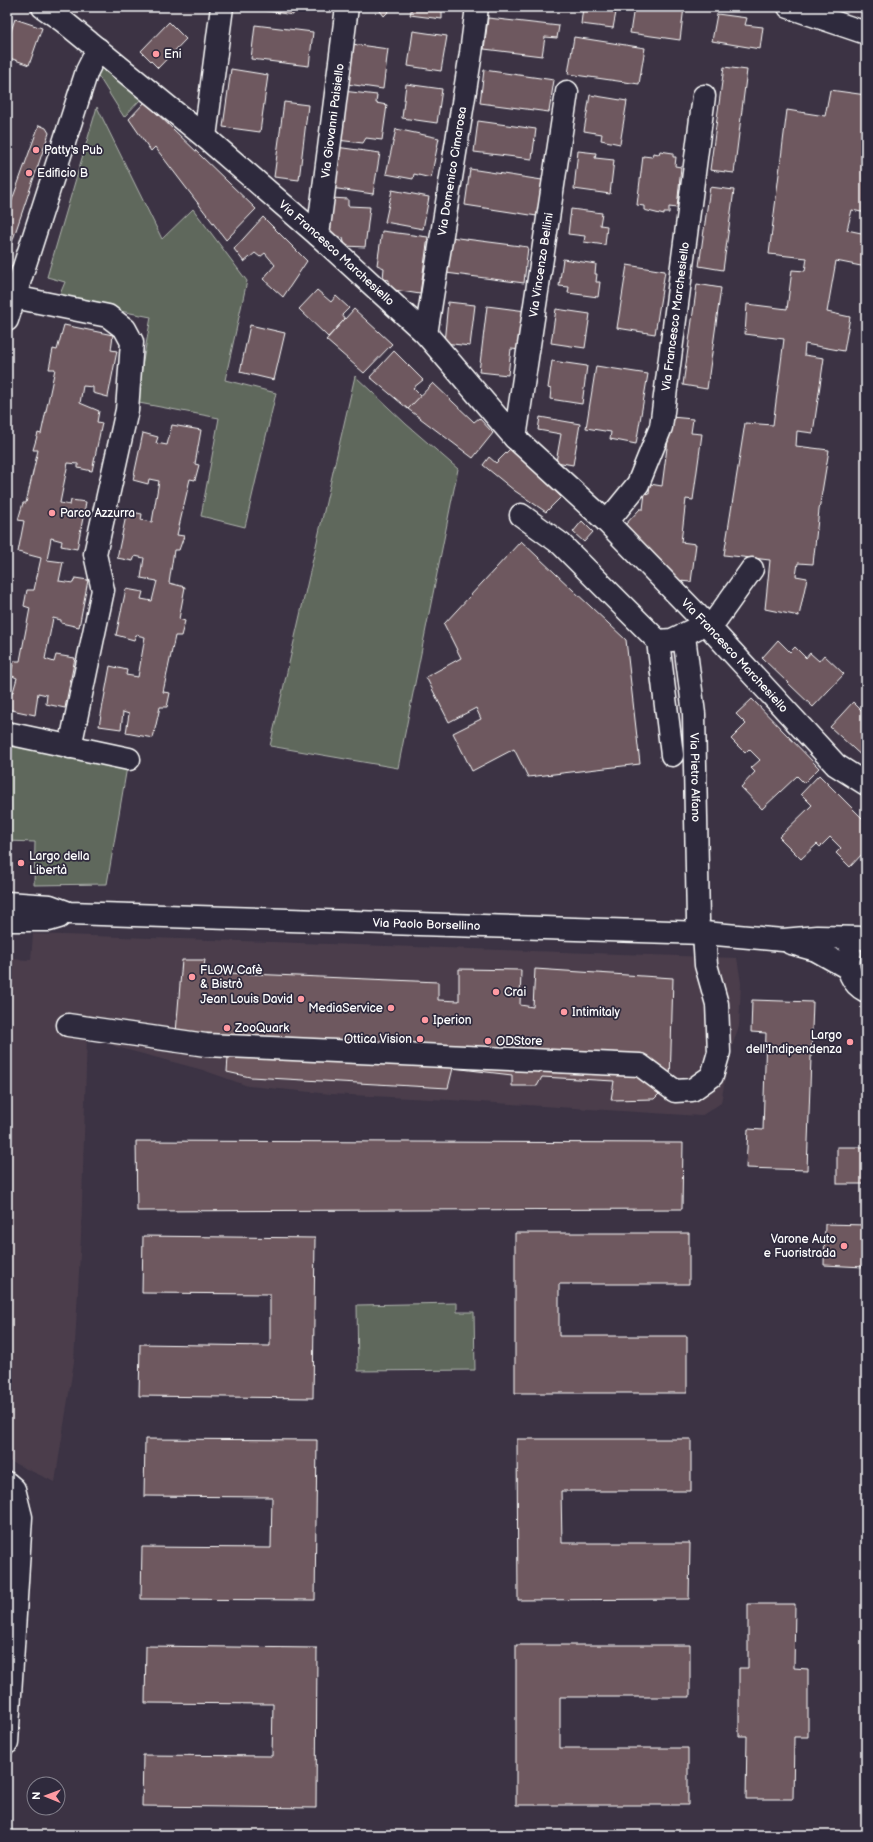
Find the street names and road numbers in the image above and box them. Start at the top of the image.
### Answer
street label: Via Giovanni Paisiello [318,63,348,179]
street label: Via Domenico Cimarosa [435,105,470,237]
street label: Via Francesco Marchesiello [275,197,397,309]
street label: Via Vincenzo Bellini [526,211,557,319]
street label: Via Francesco Marchesiello [659,241,693,392]
street label: Via Francesco Marchesiello [678,596,791,716]
street label: Via Pietro Alfano [686,733,703,822]
street label: Via Paolo Borsellino [372,916,481,934]

